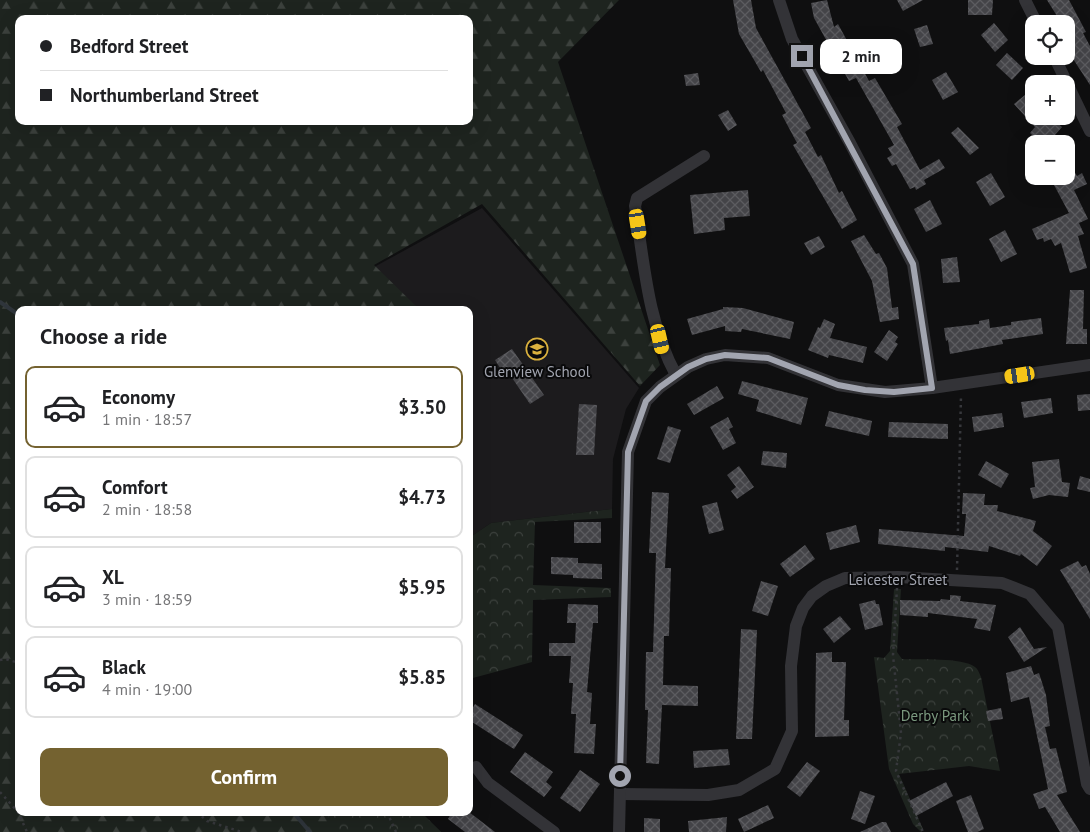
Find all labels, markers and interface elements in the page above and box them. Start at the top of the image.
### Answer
map controls [1025,15,1075,185]
button: locate [1025,15,1075,65]
text: Bedford Street [70,34,188,58]
callout: 2 min [820,38,902,74]
route end [791,45,813,67]
text: 2 min [841,46,881,66]
button: + [1025,75,1075,125]
text: Northumberland Street [70,83,259,107]
button: − [1025,135,1075,185]
car [628,208,647,240]
text: Choose a ride [40,322,167,350]
car [649,323,670,355]
school or university icon: Glenview School [525,337,549,361]
place label: Glenview School [484,362,591,381]
car [1004,365,1035,385]
icon: car [42,385,87,430]
text: Economy [102,385,175,409]
text: $3.50 [398,395,446,419]
text: 1 min · 18:57 [102,409,192,429]
icon: car [42,475,87,520]
text: Comfort [102,475,168,499]
text: $4.73 [398,485,446,509]
text: 2 min · 18:58 [102,499,192,519]
icon: car [42,565,87,610]
text: XL [102,565,124,589]
street label: Leicester Street [849,570,947,589]
text: $5.95 [398,575,446,599]
text: 3 min · 18:59 [102,589,192,609]
icon: car [42,655,87,700]
text: Black [102,655,146,679]
text: $5.85 [398,665,446,689]
text: 4 min · 19:00 [102,679,192,699]
park label: Derby Park [901,706,970,725]
button: Confirm [40,748,448,806]
route start [609,765,631,787]

